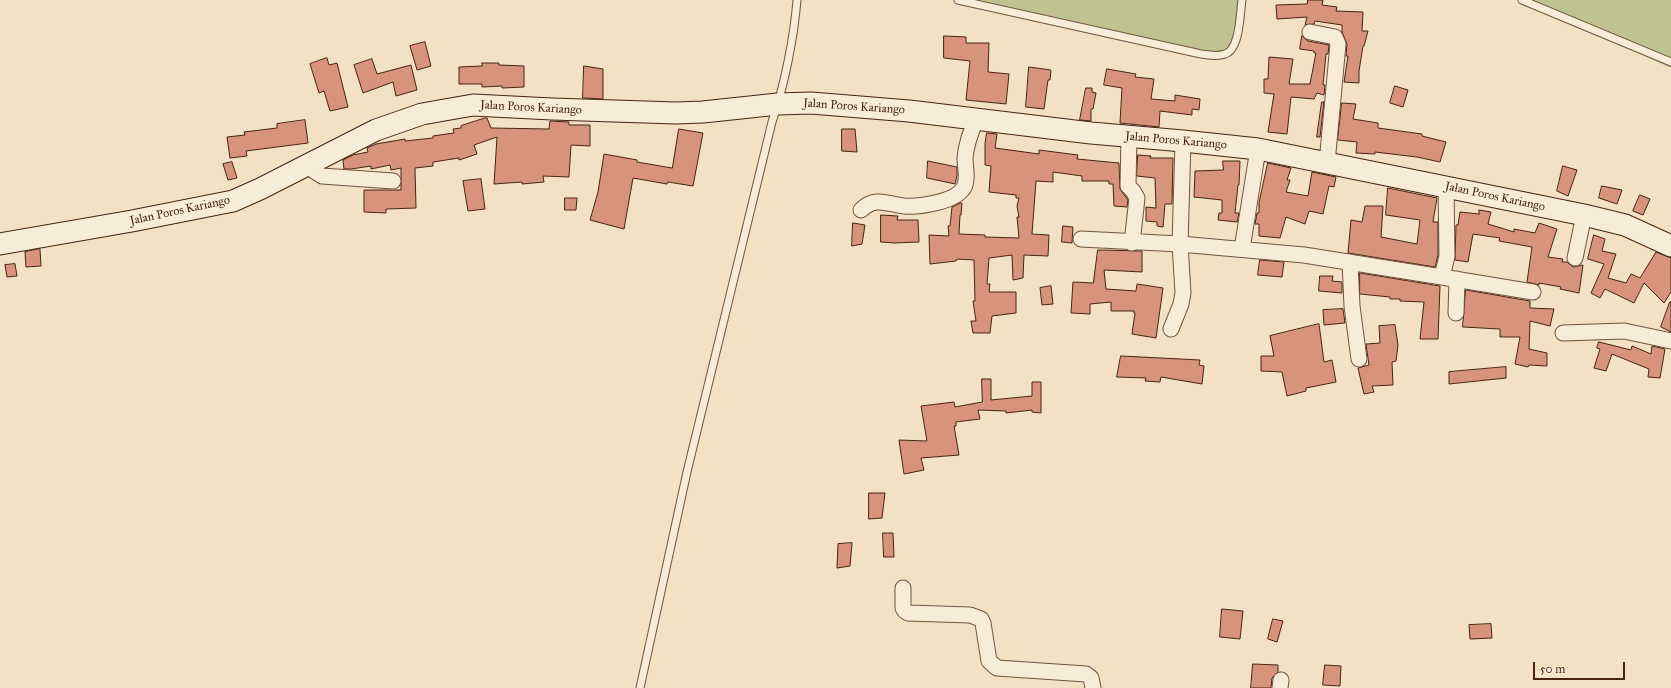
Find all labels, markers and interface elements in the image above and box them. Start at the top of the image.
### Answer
street label: Jalan Poros Kariango [803,96,905,118]
street label: Jalan Poros Kariango [480,98,582,118]
street label: Jalan Poros Kariango [1125,129,1227,153]
street label: Jalan Poros Kariango [1444,179,1546,215]
street label: Jalan Poros Kariango [129,193,231,229]
scale bar [1535,654,1627,680]
text: 50 m [1540,662,1565,676]

